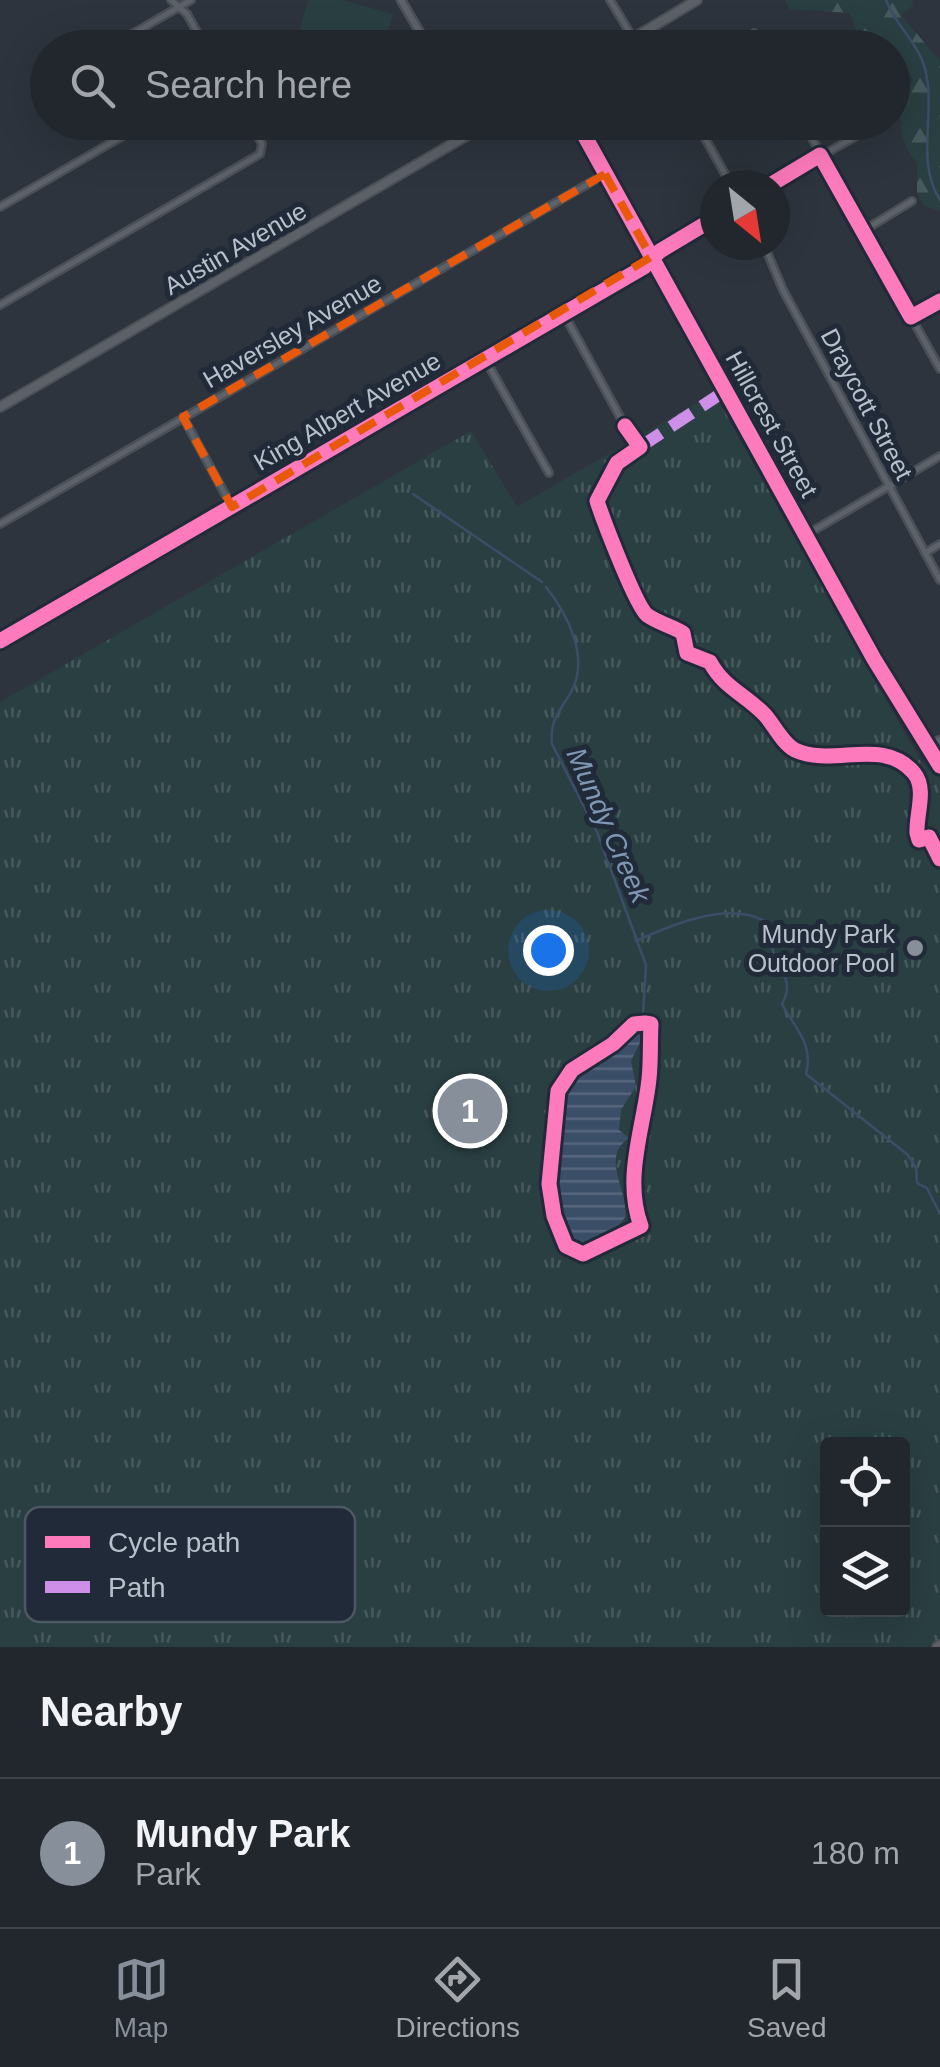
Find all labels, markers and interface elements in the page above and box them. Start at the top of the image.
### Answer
search box [30,30,910,140]
icon: search [65,58,120,113]
text: Search here [145,64,352,106]
north arrow [700,170,790,260]
street label: Austin Avenue [159,196,311,300]
street label: Haversley Avenue [198,269,386,393]
street label: Draycott Street [816,324,919,484]
street label: King Albert Avenue [249,346,445,476]
street label: Hillcrest Street [720,346,824,502]
water label: Mundy Creek [561,743,657,909]
place label: Mundy Park Outdoor Pool [748,920,895,977]
your location [523,925,574,976]
marker: Mundy Park Outdoor Pool [904,937,926,959]
pin: 1 [438,1074,502,1148]
map controls [820,1437,910,1617]
button: locate [820,1437,910,1527]
legend [25,1507,355,1622]
text: Cycle path [108,1527,240,1558]
button: layers [820,1527,910,1617]
text: Path [108,1572,166,1603]
text: Nearby [40,1688,182,1735]
text: Mundy Park [135,1813,350,1855]
text: 1 [64,1835,81,1871]
text: 180 m [811,1835,900,1871]
text: Park [135,1856,201,1892]
tab: Map [114,1952,169,2044]
tab: Directions [396,1952,520,2044]
tab: Saved [747,1952,826,2044]

